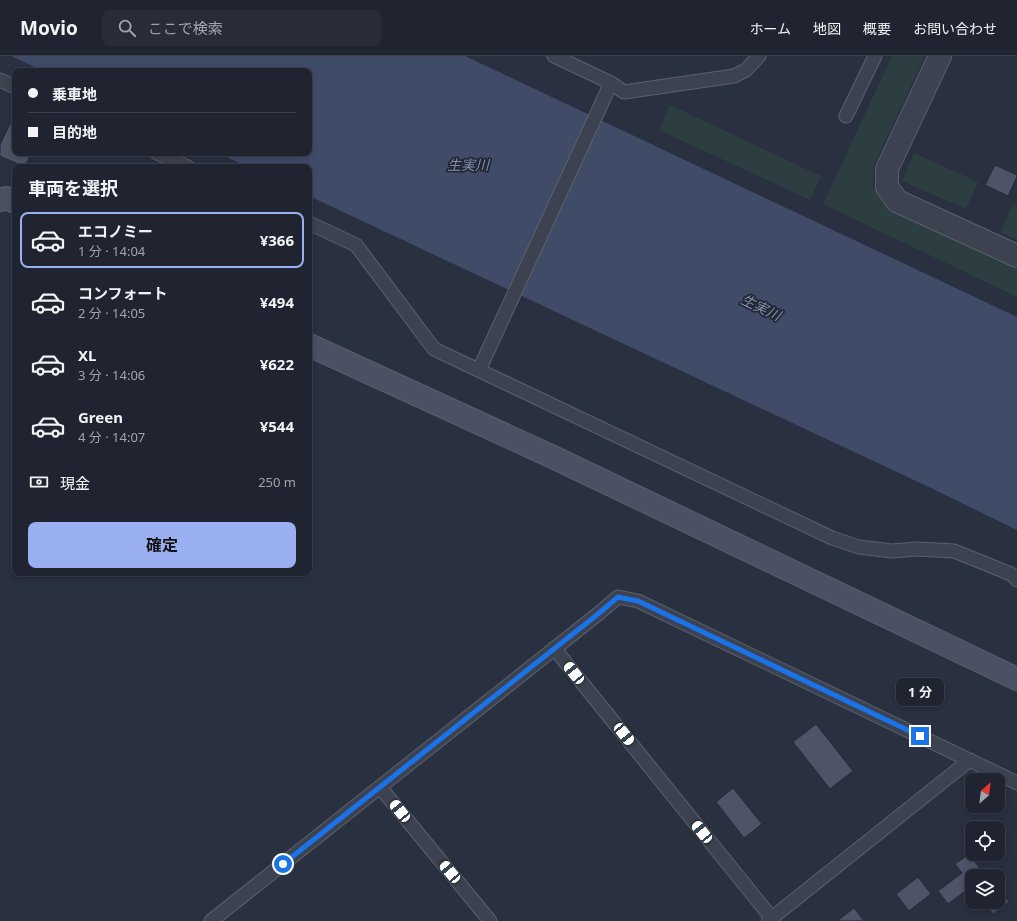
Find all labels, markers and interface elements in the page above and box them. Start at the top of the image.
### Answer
search box [102,10,382,46]
text: Movio [20,15,78,41]
icon: search [116,17,138,39]
text: ここで検索 [148,18,223,38]
text: ホーム [749,19,791,38]
text: 地図 [813,19,841,38]
text: 概要 [863,19,891,38]
text: お問い合わせ [913,19,997,38]
text: 乗車地 [52,84,97,104]
text: 目的地 [52,122,97,142]
water label: 生実川 [447,155,491,174]
text: 車両を選択 [28,176,118,200]
text: エコノミー [78,221,153,241]
icon: car [30,222,66,258]
text: ¥366 [260,230,294,250]
text: 1 分 · 14:04 [78,242,145,260]
text: コンフォート [78,283,168,303]
icon: car [30,284,66,320]
water label: 生実川 [738,290,786,325]
text: ¥494 [260,292,294,312]
text: 2 分 · 14:05 [78,304,145,322]
text: XL [78,345,96,365]
icon: car [30,346,66,382]
text: ¥622 [260,354,294,374]
text: 3 分 · 14:06 [78,366,145,384]
text: Green [78,407,123,427]
icon: car [30,408,66,444]
text: ¥544 [260,416,294,436]
text: 4 分 · 14:07 [78,428,145,446]
icon: cash [28,471,50,493]
text: 現金 [60,473,90,493]
text: 250 m [258,473,296,491]
button: 確定 [28,522,296,568]
car [562,660,586,686]
callout: 1 分 [896,678,944,706]
text: 1 分 [908,683,932,701]
car [612,721,636,747]
route end [911,727,929,745]
north arrow [965,773,1005,813]
map controls [965,773,1005,909]
car [388,798,412,824]
car [690,819,714,845]
button: locate [965,821,1005,861]
route start [274,855,292,873]
car [438,859,462,885]
button: layers [965,869,1005,909]

